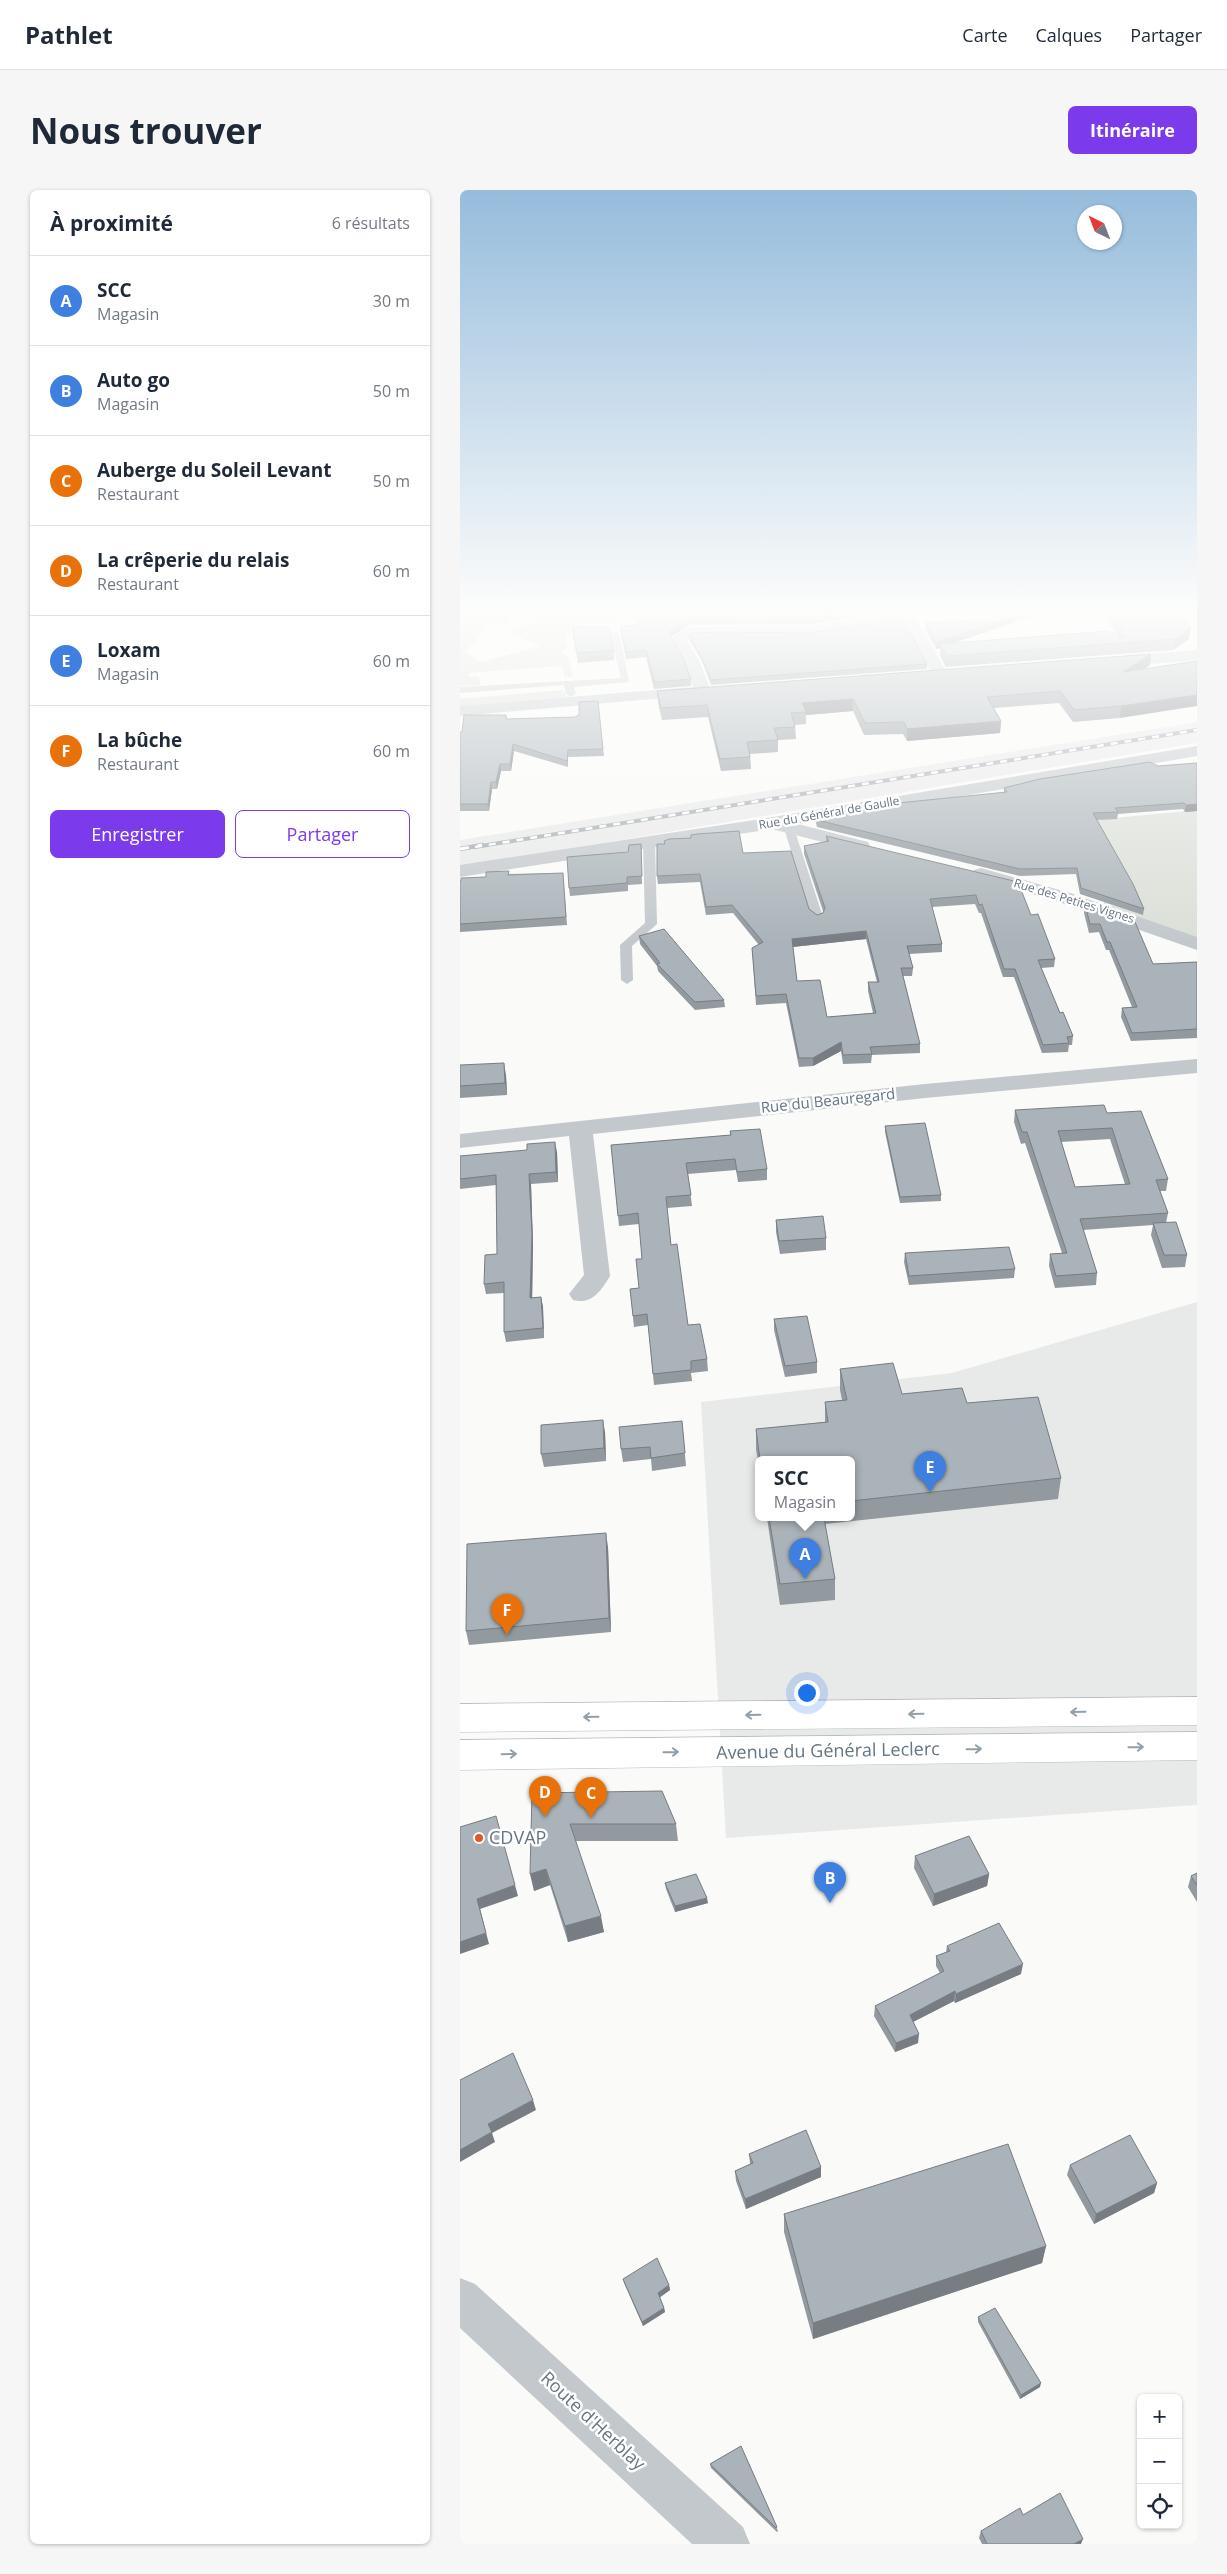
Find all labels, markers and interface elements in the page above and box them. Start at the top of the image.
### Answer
text: Pathlet [25,18,113,51]
text: Carte [962,23,1008,47]
text: Calques [1036,23,1102,47]
text: Partager [1130,23,1202,47]
button: Itinéraire [1068,106,1197,154]
text: Nous trouver [30,107,262,154]
north arrow [1077,205,1122,250]
text: À proximité [50,209,173,237]
text: 6 résultats [332,212,410,234]
text: SCC [97,277,132,303]
text: A [60,290,72,312]
text: 30 m [373,290,410,312]
text: Magasin [97,303,159,325]
text: Auto go [97,367,170,393]
text: B [61,380,71,402]
text: 50 m [373,380,410,402]
text: Magasin [97,393,159,415]
text: Auberge du Soleil Levant [97,457,332,483]
text: C [61,470,71,492]
text: 50 m [373,470,410,492]
text: Restaurant [97,483,179,505]
text: La crêperie du relais [97,547,289,573]
text: D [60,560,72,582]
text: 60 m [373,560,410,582]
text: Restaurant [97,573,179,595]
text: Loxam [97,637,161,663]
text: E [62,650,70,672]
text: 60 m [373,650,410,672]
text: Magasin [97,663,159,685]
text: La bûche [97,727,182,753]
text: F [62,740,70,762]
text: 60 m [373,740,410,762]
text: Restaurant [97,753,179,775]
street label: Rue du Général de Gaulle [757,792,901,833]
button: Enregistrer [50,810,225,858]
button: Partager [235,810,410,858]
street label: Rue des Petites Vignes [1012,874,1137,927]
street label: Rue du Beauregard [760,1083,896,1117]
pin: E [914,1451,946,1492]
popup [755,1456,855,1521]
text: SCC [774,1465,809,1491]
text: Magasin [774,1491,836,1513]
pin: A [789,1538,821,1579]
pin: F [491,1594,523,1635]
your location [794,1680,820,1706]
one-way arrow [1071,1707,1087,1717]
one-way arrow [908,1709,924,1718]
one-way arrow [746,1710,762,1720]
one-way arrow [583,1712,600,1722]
street label: Avenue du Général Leclerc [716,1736,940,1764]
one-way arrow [1128,1742,1144,1752]
one-way arrow [965,1744,981,1754]
one-way arrow [662,1747,679,1757]
one-way arrow [500,1749,516,1759]
pin: D [529,1776,561,1817]
pin: C [575,1777,607,1818]
place label: CDVAP [489,1825,546,1849]
marker: CDVAP [473,1832,485,1844]
pin: B [814,1862,846,1903]
street label: Route d'Herblay [536,2366,652,2476]
map controls [1137,2394,1182,2529]
button: + [1137,2394,1182,2439]
button: − [1137,2439,1182,2484]
button: locate [1137,2484,1182,2529]

